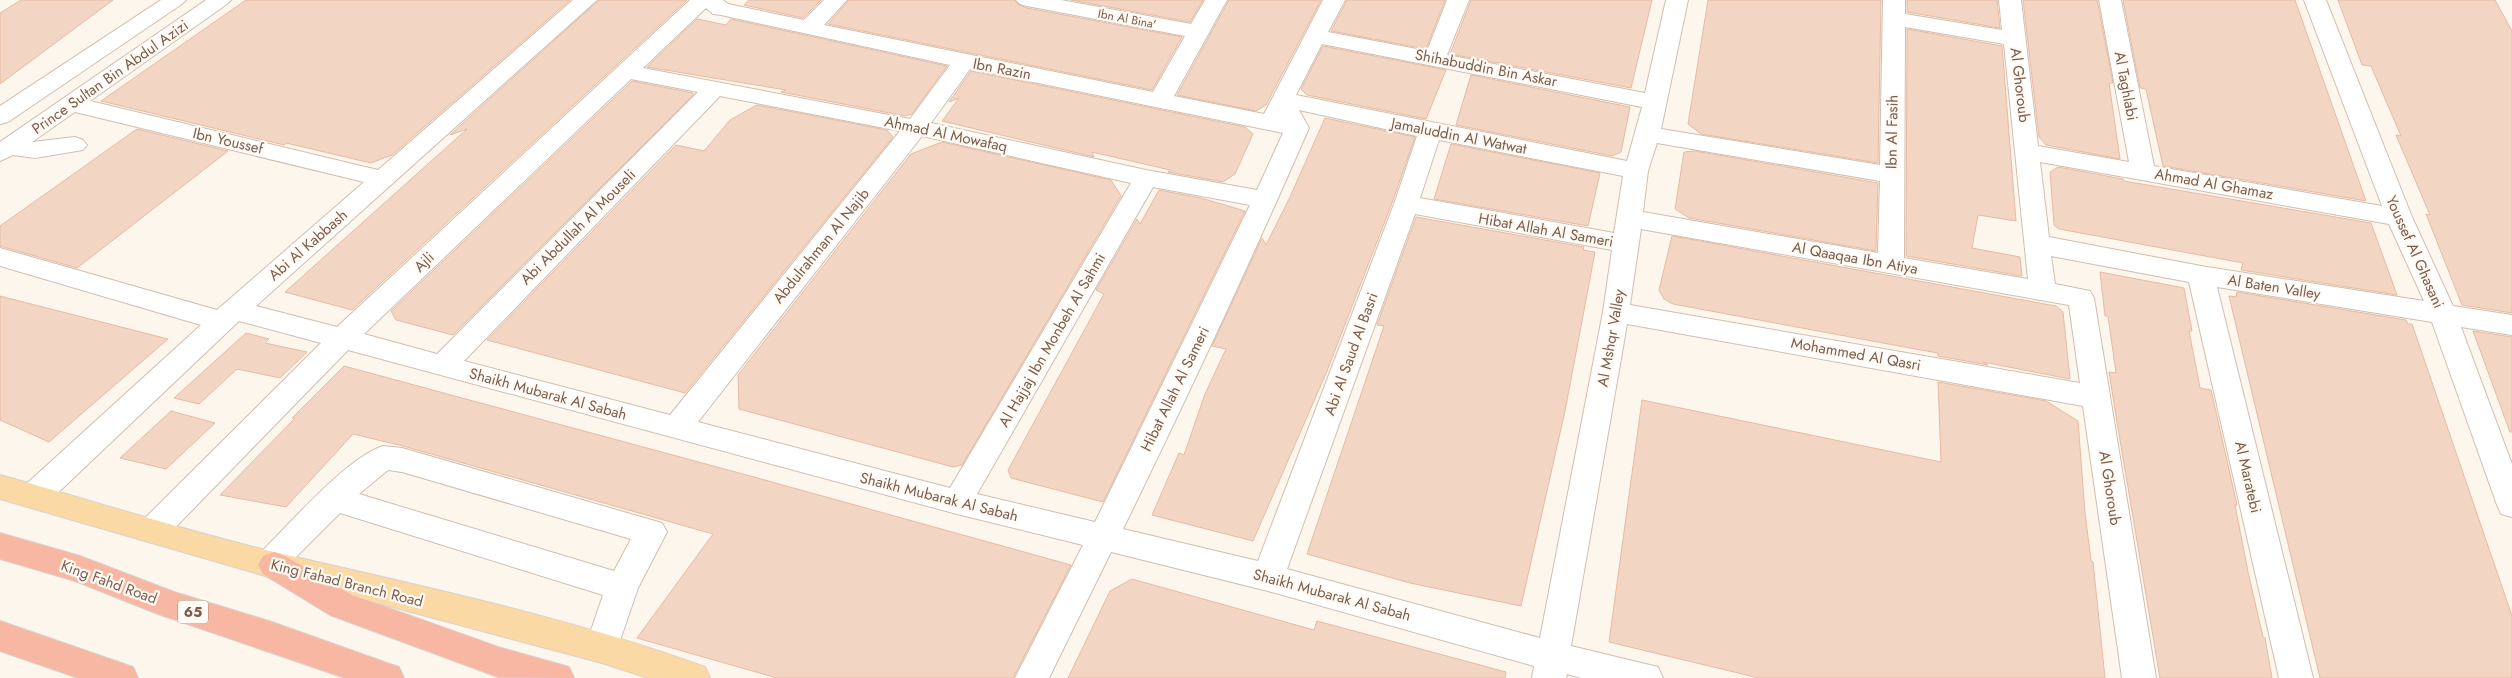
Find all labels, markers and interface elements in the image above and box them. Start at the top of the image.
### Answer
street label: Ibn Al Bina' [1096,5,1158,33]
street label: Prince Sultan Bin Abdul Azizi [27,14,193,140]
street label: Shihabuddin Bin Askar [1413,43,1560,93]
street label: Al Ghoroub [2005,46,2036,124]
street label: Al Taghlabi [2109,49,2143,123]
street label: Ibn Razin [971,53,1033,85]
street label: Ibn Al Fasih [1880,95,1904,169]
street label: Ahmad Al Mowafaq [882,110,1010,158]
street label: Jamaluddin Al Watwat [1387,112,1529,160]
street label: Ibn Youssef [191,122,266,160]
street label: Ahmad Al Ghamaz [2153,163,2275,205]
street label: Abi Abdullah Al Mouseli [515,164,641,290]
street label: Abdulrahman Al Najib [768,183,875,308]
street label: Youssef Al Ghasani [2380,192,2450,312]
street label: Abi Al Kabbash [264,204,352,286]
street label: Hibat Allah Al Sameri [1477,207,1615,253]
street label: Al Qaaqaa Ibn Atiya [1790,236,1920,280]
street label: Ajli [409,247,439,277]
street label: Al Hajjaj Ibn Monbeh Al Sahmi [993,249,1111,431]
street label: Al Baten Valley [2226,269,2322,305]
street label: Al Mshqr Valley [1592,287,1630,389]
street label: Abi Al Saud Al Basri [1319,289,1383,419]
street label: Hibat Allah Al Sameri [1135,323,1215,455]
street label: Mohammed Al Qasri [1789,332,1923,376]
street label: Shaikh Mubarak Al Sabah [467,362,629,426]
street label: Al Maratebi [2229,439,2267,515]
street label: Al Ghoroub [2093,449,2127,527]
street label: Shaikh Mubarak Al Sabah [858,467,1020,527]
street label: King Fahad Branch Road [269,553,425,613]
street label: King Fahd Road [58,554,160,610]
street label: Shaikh Mubarak Al Sabah [1251,563,1413,627]
road number: 65 [178,600,208,624]

